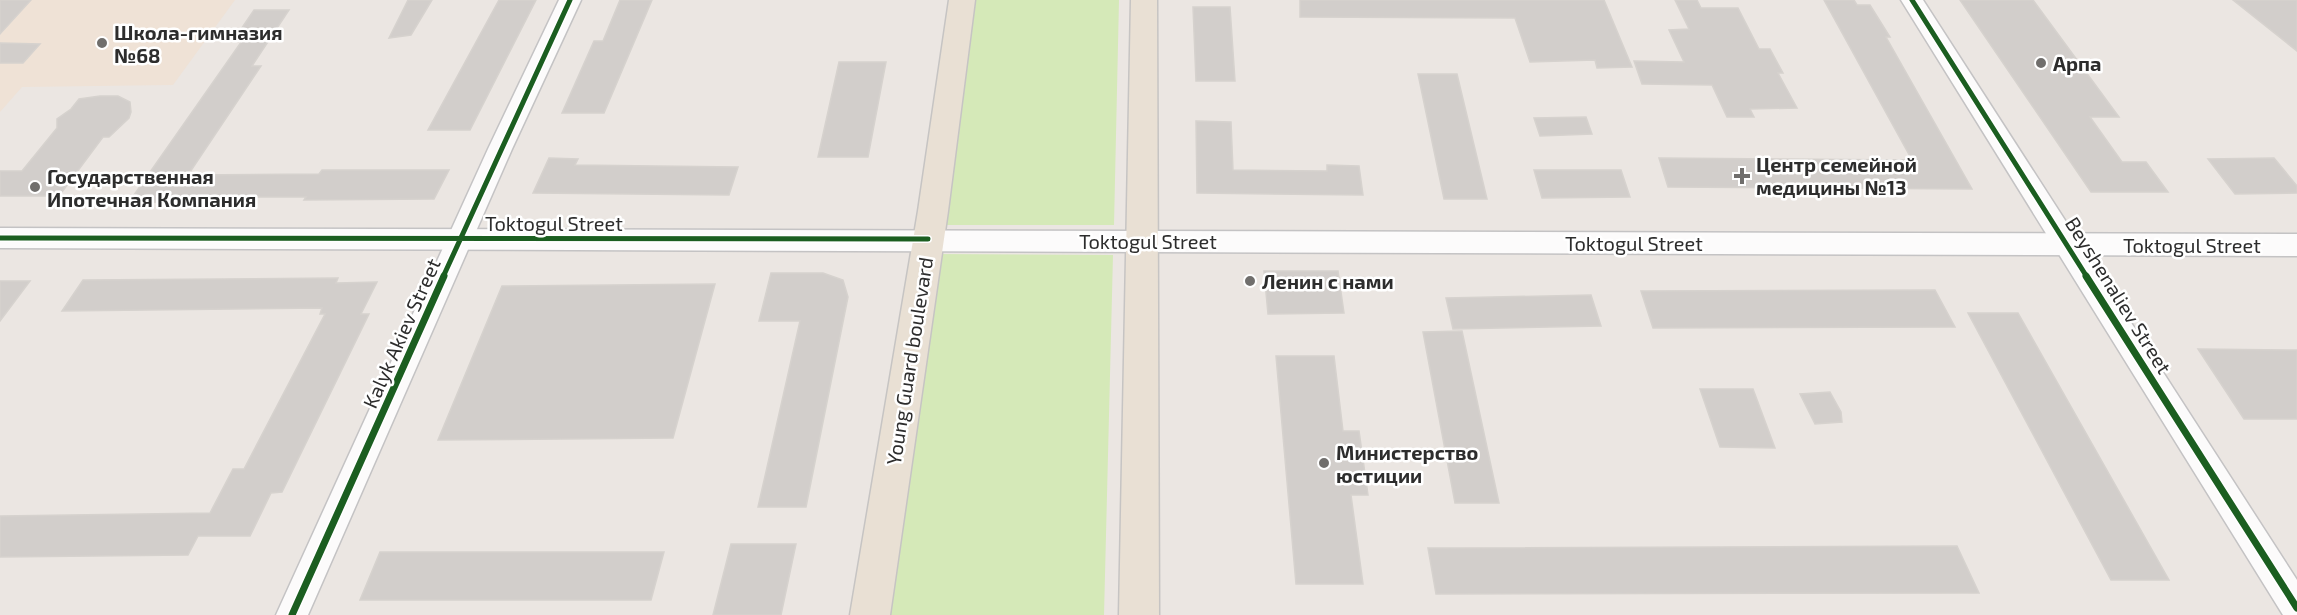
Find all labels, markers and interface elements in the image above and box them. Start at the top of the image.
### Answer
place label: Школа-гимназия №68 [114,20,283,67]
marker: Школа-гимназия №68 [95,36,109,50]
place label: Арпа [2053,51,2102,75]
marker: Арпа [2034,56,2048,70]
place label: Центр семейной медицины №13 [1756,152,1917,199]
place label: Государственная Ипотечная Компания [47,164,256,211]
marker: Центр семейной медицины №13 [1733,167,1751,185]
marker: Государственная Ипотечная Компания [28,180,42,194]
street label: Toktogul Street [485,211,623,235]
street label: Beyshenaliev Street [2061,212,2177,378]
street label: Toktogul Street [1079,229,1217,253]
street label: Toktogul Street [1565,231,1703,255]
street label: Toktogul Street [2123,233,2261,257]
street label: Kalyk Akiev Street [357,254,445,412]
street label: Young Guard boulevard [881,255,937,467]
place label: Ленин с нами [1262,269,1394,293]
marker: Ленин с нами [1243,274,1257,288]
place label: Министерство юстиции [1336,440,1478,487]
marker: Министерство юстиции [1317,456,1331,470]

